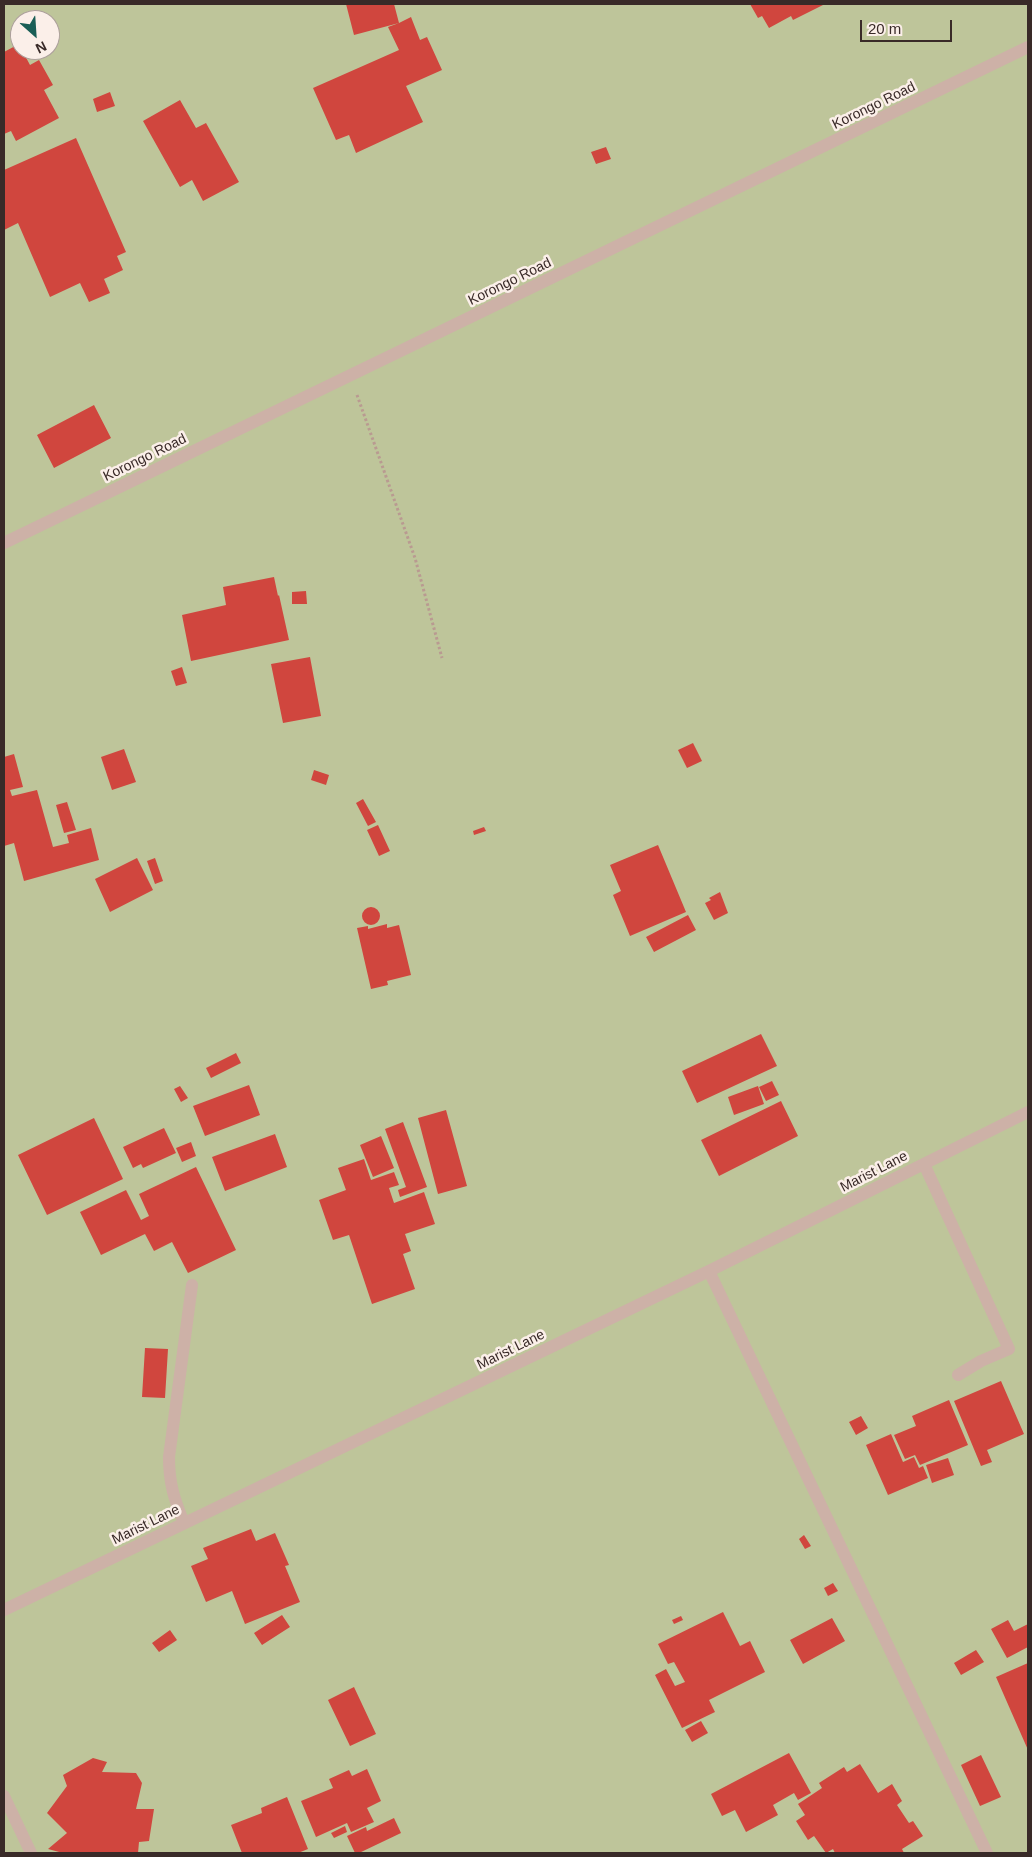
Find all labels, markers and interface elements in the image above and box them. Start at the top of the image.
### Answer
north arrow [10,10,60,60]
scale bar [862,10,954,42]
text: 20 m [868,20,901,37]
text: N [33,38,49,57]
street label: Korongo Road [830,79,918,133]
street label: Korongo Road [466,255,554,309]
street label: Korongo Road [101,431,189,485]
street label: Marist Lane [838,1148,910,1196]
street label: Marist Lane [474,1326,548,1374]
street label: Marist Lane [109,1501,183,1549]

